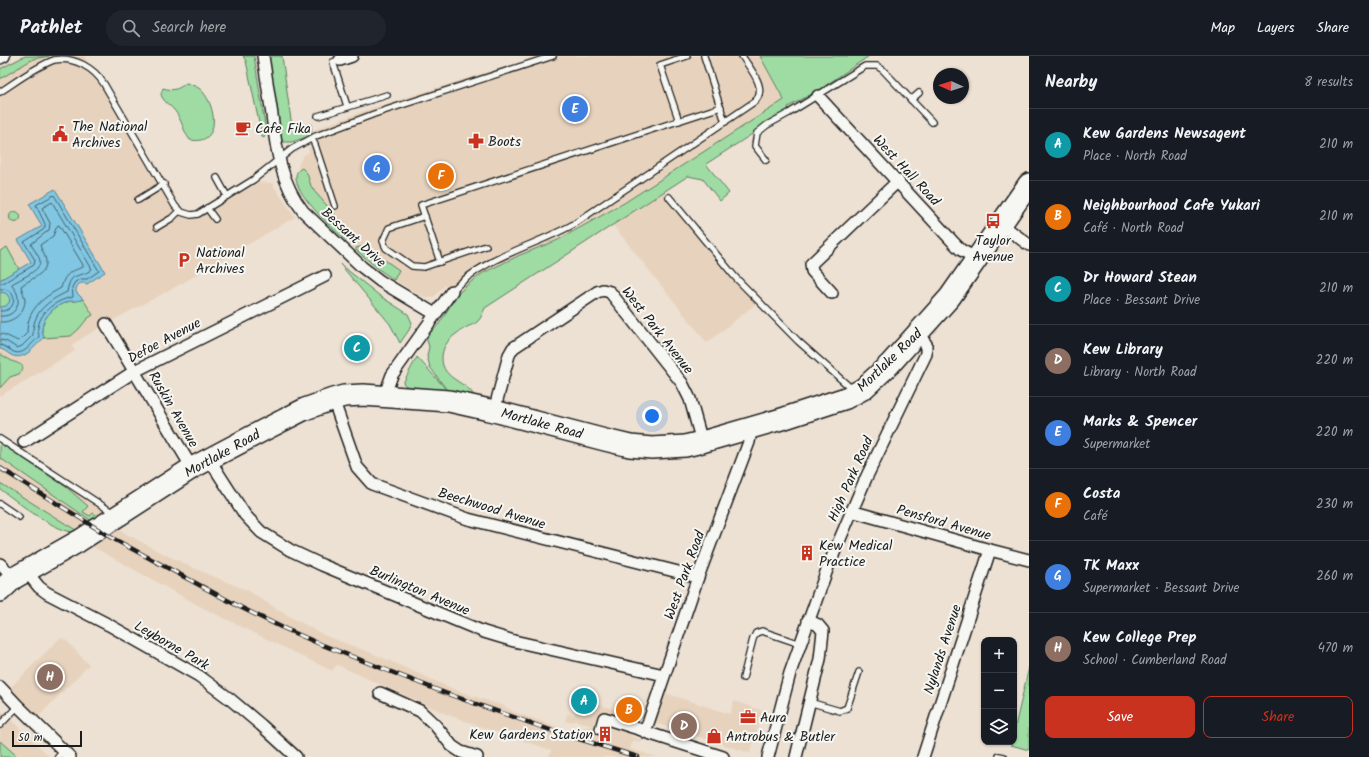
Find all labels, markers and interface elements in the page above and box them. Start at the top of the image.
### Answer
search box [106,10,386,46]
text: Pathlet [20,13,82,43]
text: Search here [152,16,226,40]
icon: search [120,17,142,39]
text: Map [1211,17,1235,39]
text: Layers [1257,17,1295,39]
text: Share [1317,17,1349,39]
north arrow [933,68,969,104]
text: Nearby [1045,69,1097,96]
text: 8 results [1304,72,1353,93]
pin: E [562,94,588,124]
place label: The National Archives [72,116,148,154]
place label: Cafe Fika [255,118,311,140]
cafe icon: Cafe Fika [234,119,252,137]
text: Kew Gardens Newsagent [1083,122,1246,146]
public building icon: The National Archives [51,125,69,143]
street label: West Hall Road [867,130,946,212]
place label: Boots [488,131,521,153]
pharmacy icon: Boots [467,132,485,150]
text: A [1054,134,1062,155]
text: 210 m [1319,134,1353,155]
text: Place · North Road [1083,146,1187,167]
pin: G [364,153,390,183]
pin: F [428,161,454,191]
text: Neighbourhood Cafe Yukari [1083,194,1260,218]
street label: Bessant Drive [316,202,391,274]
text: B [1054,206,1062,227]
text: 210 m [1319,206,1353,227]
bus stop icon: Taylor Avenue [984,212,1002,230]
text: Café · North Road [1083,218,1183,239]
place label: Taylor Avenue [972,230,1014,268]
place label: National Archives [196,242,245,280]
parking icon: National Archives [175,251,193,269]
text: Dr Howard Stean [1083,266,1197,290]
text: C [1054,278,1062,299]
text: 210 m [1319,278,1353,299]
street label: West Park Avenue [616,282,699,380]
text: Place · Bessant Drive [1083,290,1200,311]
street label: Defoe Avenue [124,312,206,369]
street label: Mortlake Road [852,323,928,398]
pin: C [344,333,370,363]
text: Kew Library [1083,338,1163,362]
text: D [1054,350,1062,371]
text: 220 m [1316,350,1353,371]
text: Library · North Road [1083,362,1197,383]
street label: Ruskin Avenue [142,367,204,452]
street label: Mortlake Road [498,402,586,446]
your location [642,406,662,426]
text: Marks & Spencer [1083,410,1197,434]
text: E [1054,422,1062,443]
text: 220 m [1316,422,1353,443]
street label: Mortlake Road [180,423,265,484]
street label: High Park Road [822,432,880,526]
text: Supermarket [1083,434,1150,455]
street label: Beechwood Avenue [435,482,549,536]
text: Costa [1083,482,1121,506]
text: F [1054,494,1062,515]
text: 230 m [1316,494,1353,515]
street label: Pensford Avenue [894,499,994,547]
text: Café [1083,506,1107,527]
street label: West Park Road [659,527,712,623]
place label: Kew Medical Practice [819,535,893,573]
building icon: Kew Medical Practice [798,544,816,562]
text: TK Maxx [1083,554,1139,578]
street label: Burlington Avenue [366,560,474,622]
text: G [1054,566,1062,587]
text: 260 m [1316,566,1353,587]
text: Supermarket · Bessant Drive [1083,578,1239,599]
street label: Nylands Avenue [918,601,968,697]
street label: Leyborne Park [130,615,214,677]
text: Kew College Prep [1083,626,1197,650]
map controls [981,637,1017,745]
button: + [981,637,1017,673]
text: H [1054,638,1062,659]
text: 470 m [1318,638,1353,659]
text: School · Cumberland Road [1083,650,1226,671]
pin: H [37,662,63,692]
button: − [981,673,1017,709]
pin: A [571,686,597,716]
pin: B [616,695,642,725]
button: Save [1045,696,1195,738]
button: Share [1203,696,1353,738]
place label: Aura [760,707,786,729]
office icon: Aura [739,708,757,726]
button: layers [981,709,1017,745]
pin: D [671,711,697,741]
place label: Kew Gardens Station [469,724,593,746]
building icon: Kew Gardens Station [596,725,614,743]
place label: Antrobus & Butler [726,726,836,748]
shop icon: Antrobus & Butler [705,727,723,745]
scale bar [12,729,82,748]
text: 50 m [18,729,43,747]

